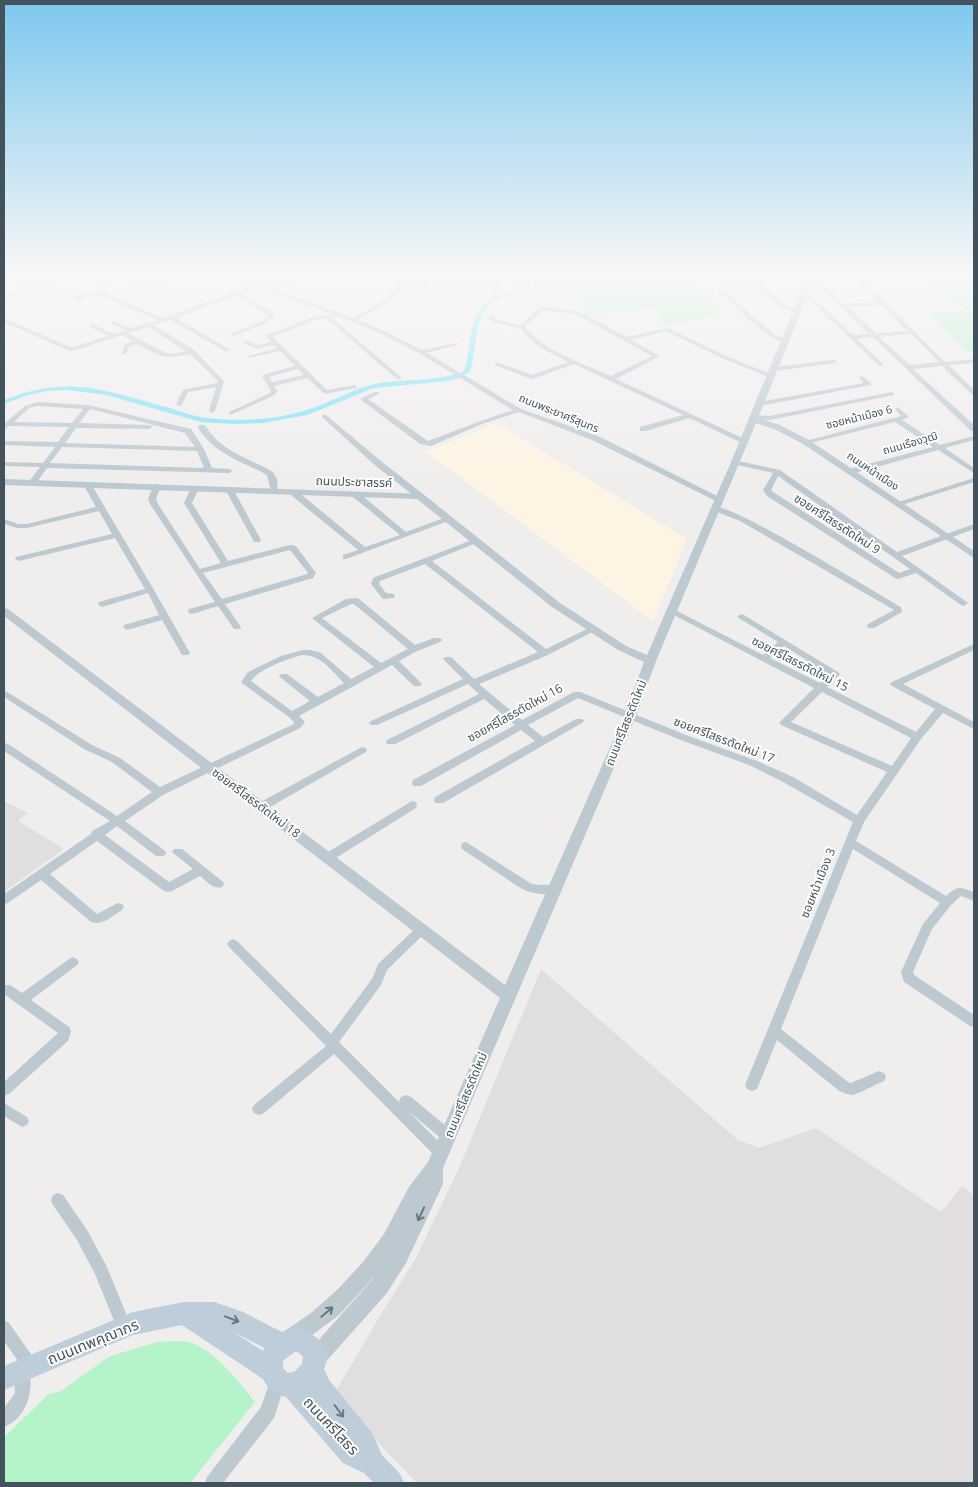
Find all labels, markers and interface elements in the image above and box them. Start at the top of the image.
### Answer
street label: ถนนพระยาศรีสุนทร [517,390,602,435]
street label: ซอยหน้าเมือง 6 [824,401,894,432]
street label: ถนนเรืองวุฒิ [881,427,939,457]
street label: ถนนหน้าเมือง [844,448,902,494]
street label: ถนนประชาสรรค์ [315,472,393,491]
street label: ซอยศรีโสธรตัดใหม่ 9 [791,489,884,558]
street label: ซอยศรีโสธรตัดใหม่ 15 [749,632,852,695]
street label: ถนนศรีโสธรตัดใหม่ [601,677,650,768]
street label: ซอยศรีโสธรตัดใหม่ 16 [464,679,566,746]
street label: ซอยศรีโสธรตัดใหม่ 17 [671,712,777,767]
street label: ซอยศรีโสธรตัดใหม่ 18 [209,764,304,842]
street label: ซอยหน้าเมือง 3 [796,845,839,920]
street label: ถนนศรีโสธรตัดใหม่ [440,1050,491,1140]
one-way arrow [416,1206,425,1221]
one-way arrow [320,1307,333,1318]
street label: ถนนเทพคุณากร [44,1314,141,1368]
one-way arrow [223,1315,239,1324]
street label: ถนนศรีโสธร [300,1392,364,1459]
one-way arrow [333,1404,344,1417]

